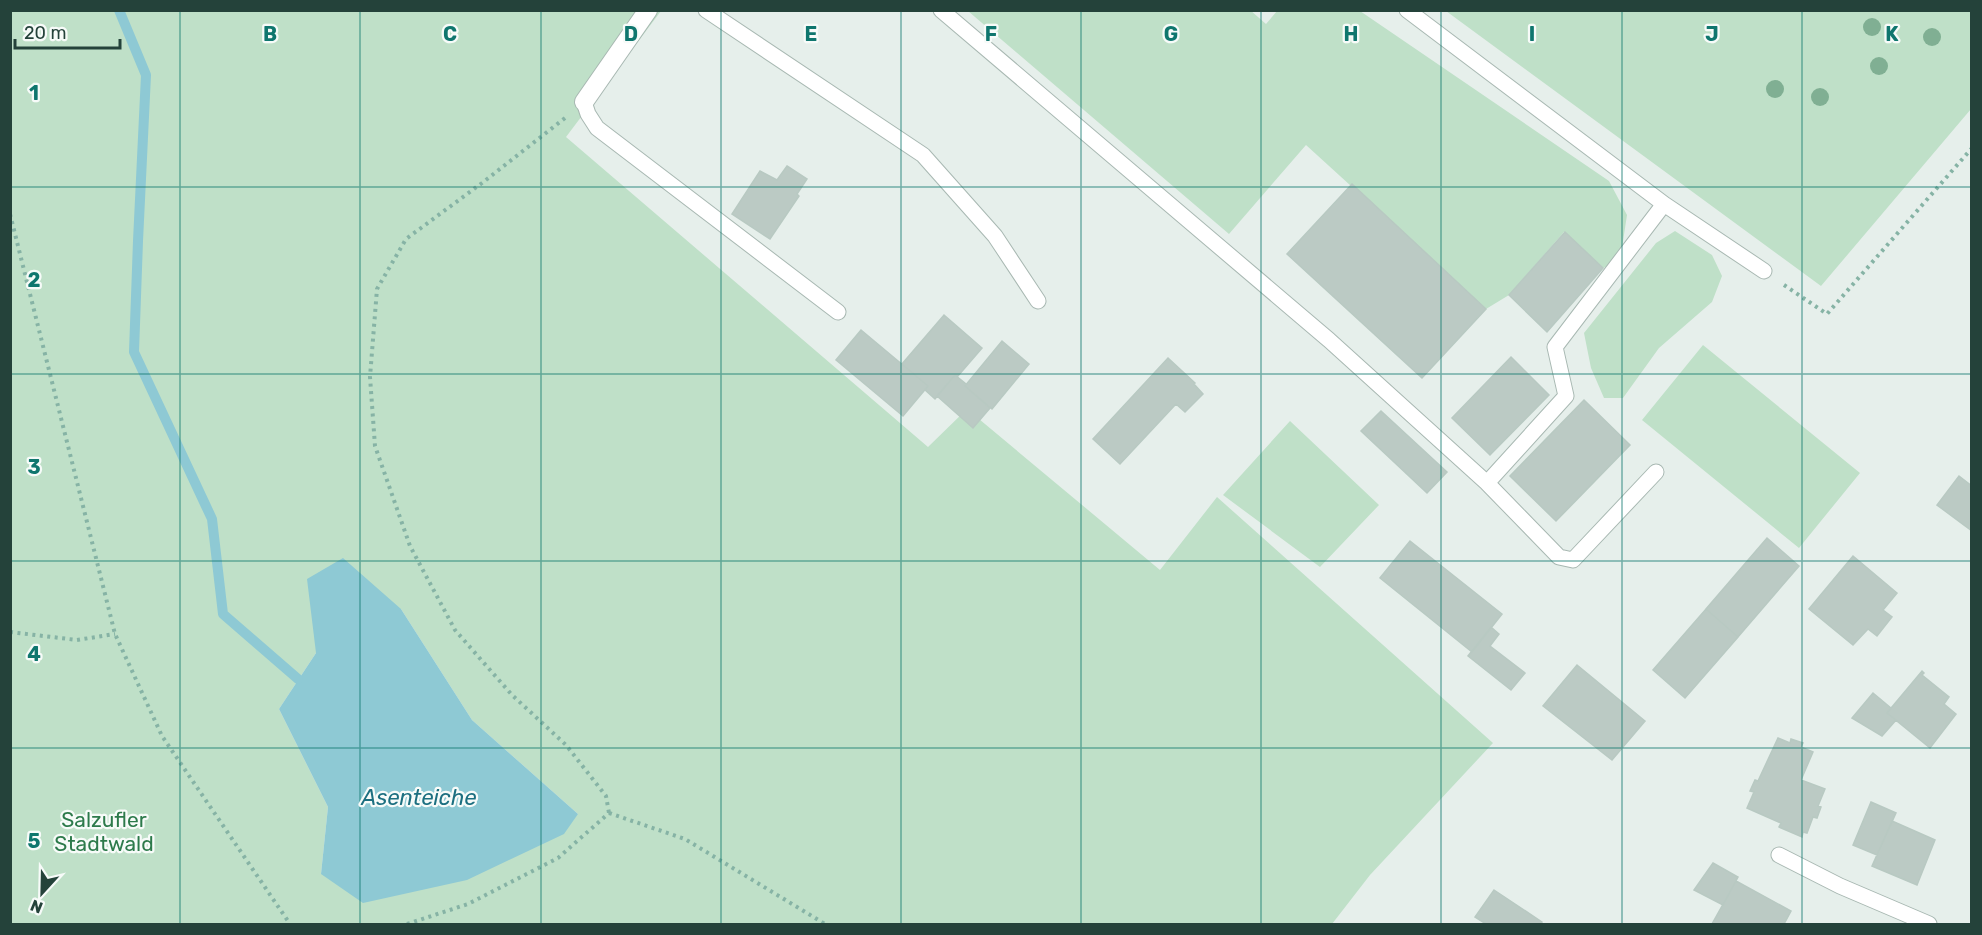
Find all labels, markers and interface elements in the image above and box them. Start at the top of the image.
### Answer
scale bar [15,12,120,50]
text: 20 m [24,22,66,44]
text: B [263,22,277,46]
text: C [443,22,457,46]
text: D [624,22,638,46]
text: E [805,22,817,46]
text: F [985,22,997,46]
text: G [1164,22,1178,46]
text: H [1344,22,1358,46]
text: I [1529,22,1535,46]
text: J [1705,22,1719,46]
text: K [1885,22,1899,46]
text: 1 [29,81,39,105]
text: 2 [28,268,41,292]
text: 3 [27,455,41,479]
text: 4 [27,642,41,666]
water label: Asenteiche [360,784,477,811]
park label: Salzufler Stadtwald [54,807,154,856]
text: 5 [28,829,41,853]
north arrow [12,863,72,923]
text: N [28,895,45,917]

